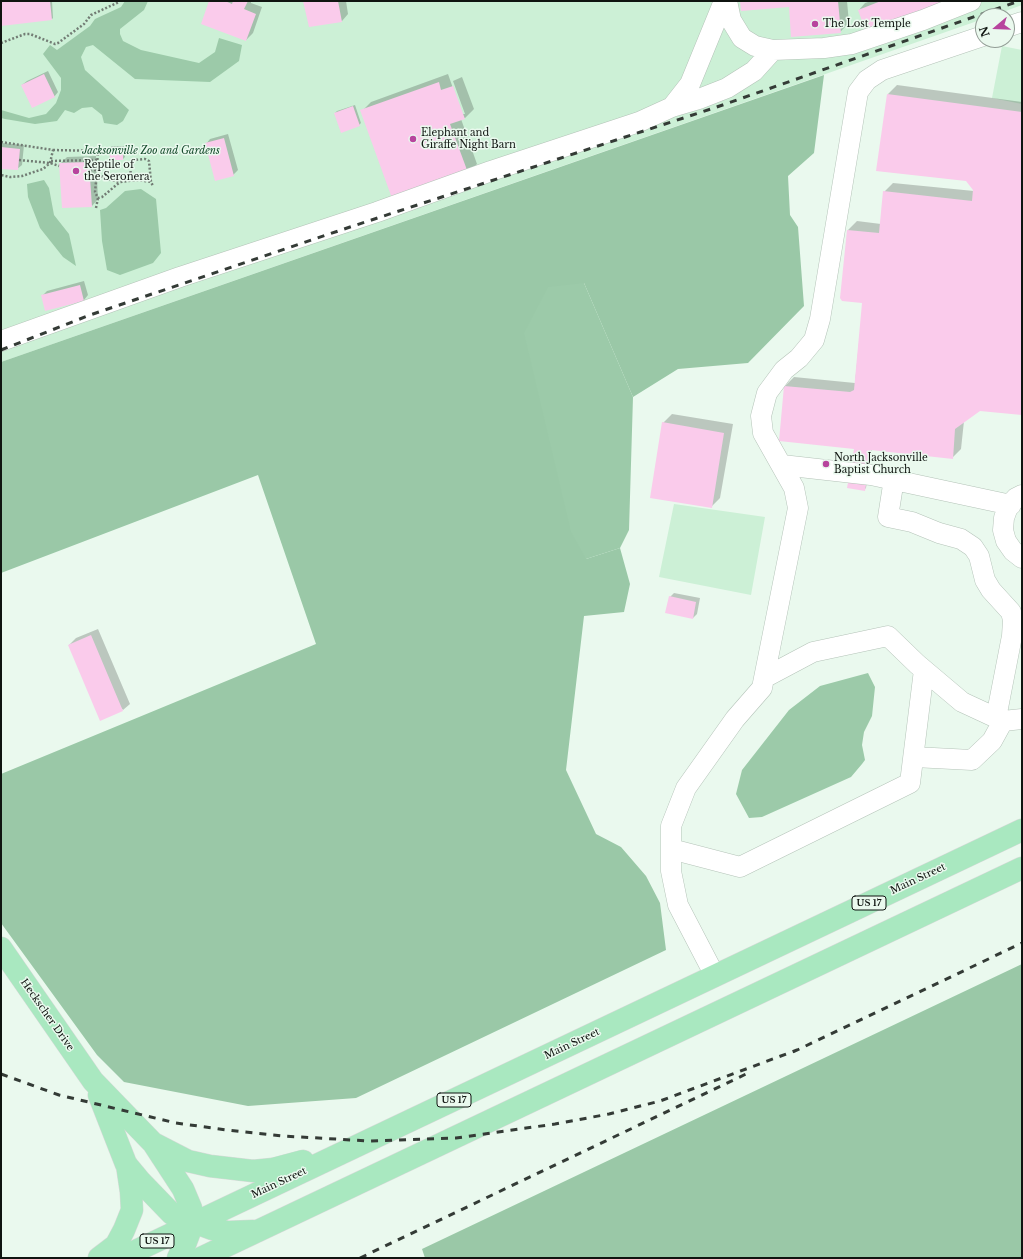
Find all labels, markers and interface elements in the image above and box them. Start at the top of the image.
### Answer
north arrow [975,8,1015,48]
place label: The Lost Temple [823,18,911,30]
marker: The Lost Temple [810,19,820,29]
text: N [976,24,993,39]
place label: Elephant and Giraffe Night Barn [421,127,516,150]
marker: Elephant and Giraffe Night Barn [408,134,418,144]
park label: Jacksonville Zoo and Gardens [82,145,220,157]
place label: Reptile of the Seronera [84,159,150,182]
marker: Reptile of the Seronera [71,166,81,176]
place label: North Jacksonville Baptist Church [834,452,928,476]
marker: North Jacksonville Baptist Church [821,459,831,469]
street label: Main Street [888,861,948,897]
road number: US 17 [852,896,886,910]
street label: Heckscher Drive [18,977,76,1053]
street label: Main Street [542,1026,602,1062]
road number: US 17 [437,1093,471,1107]
street label: Main Street [249,1165,309,1201]
road number: US 17 [140,1234,174,1248]

